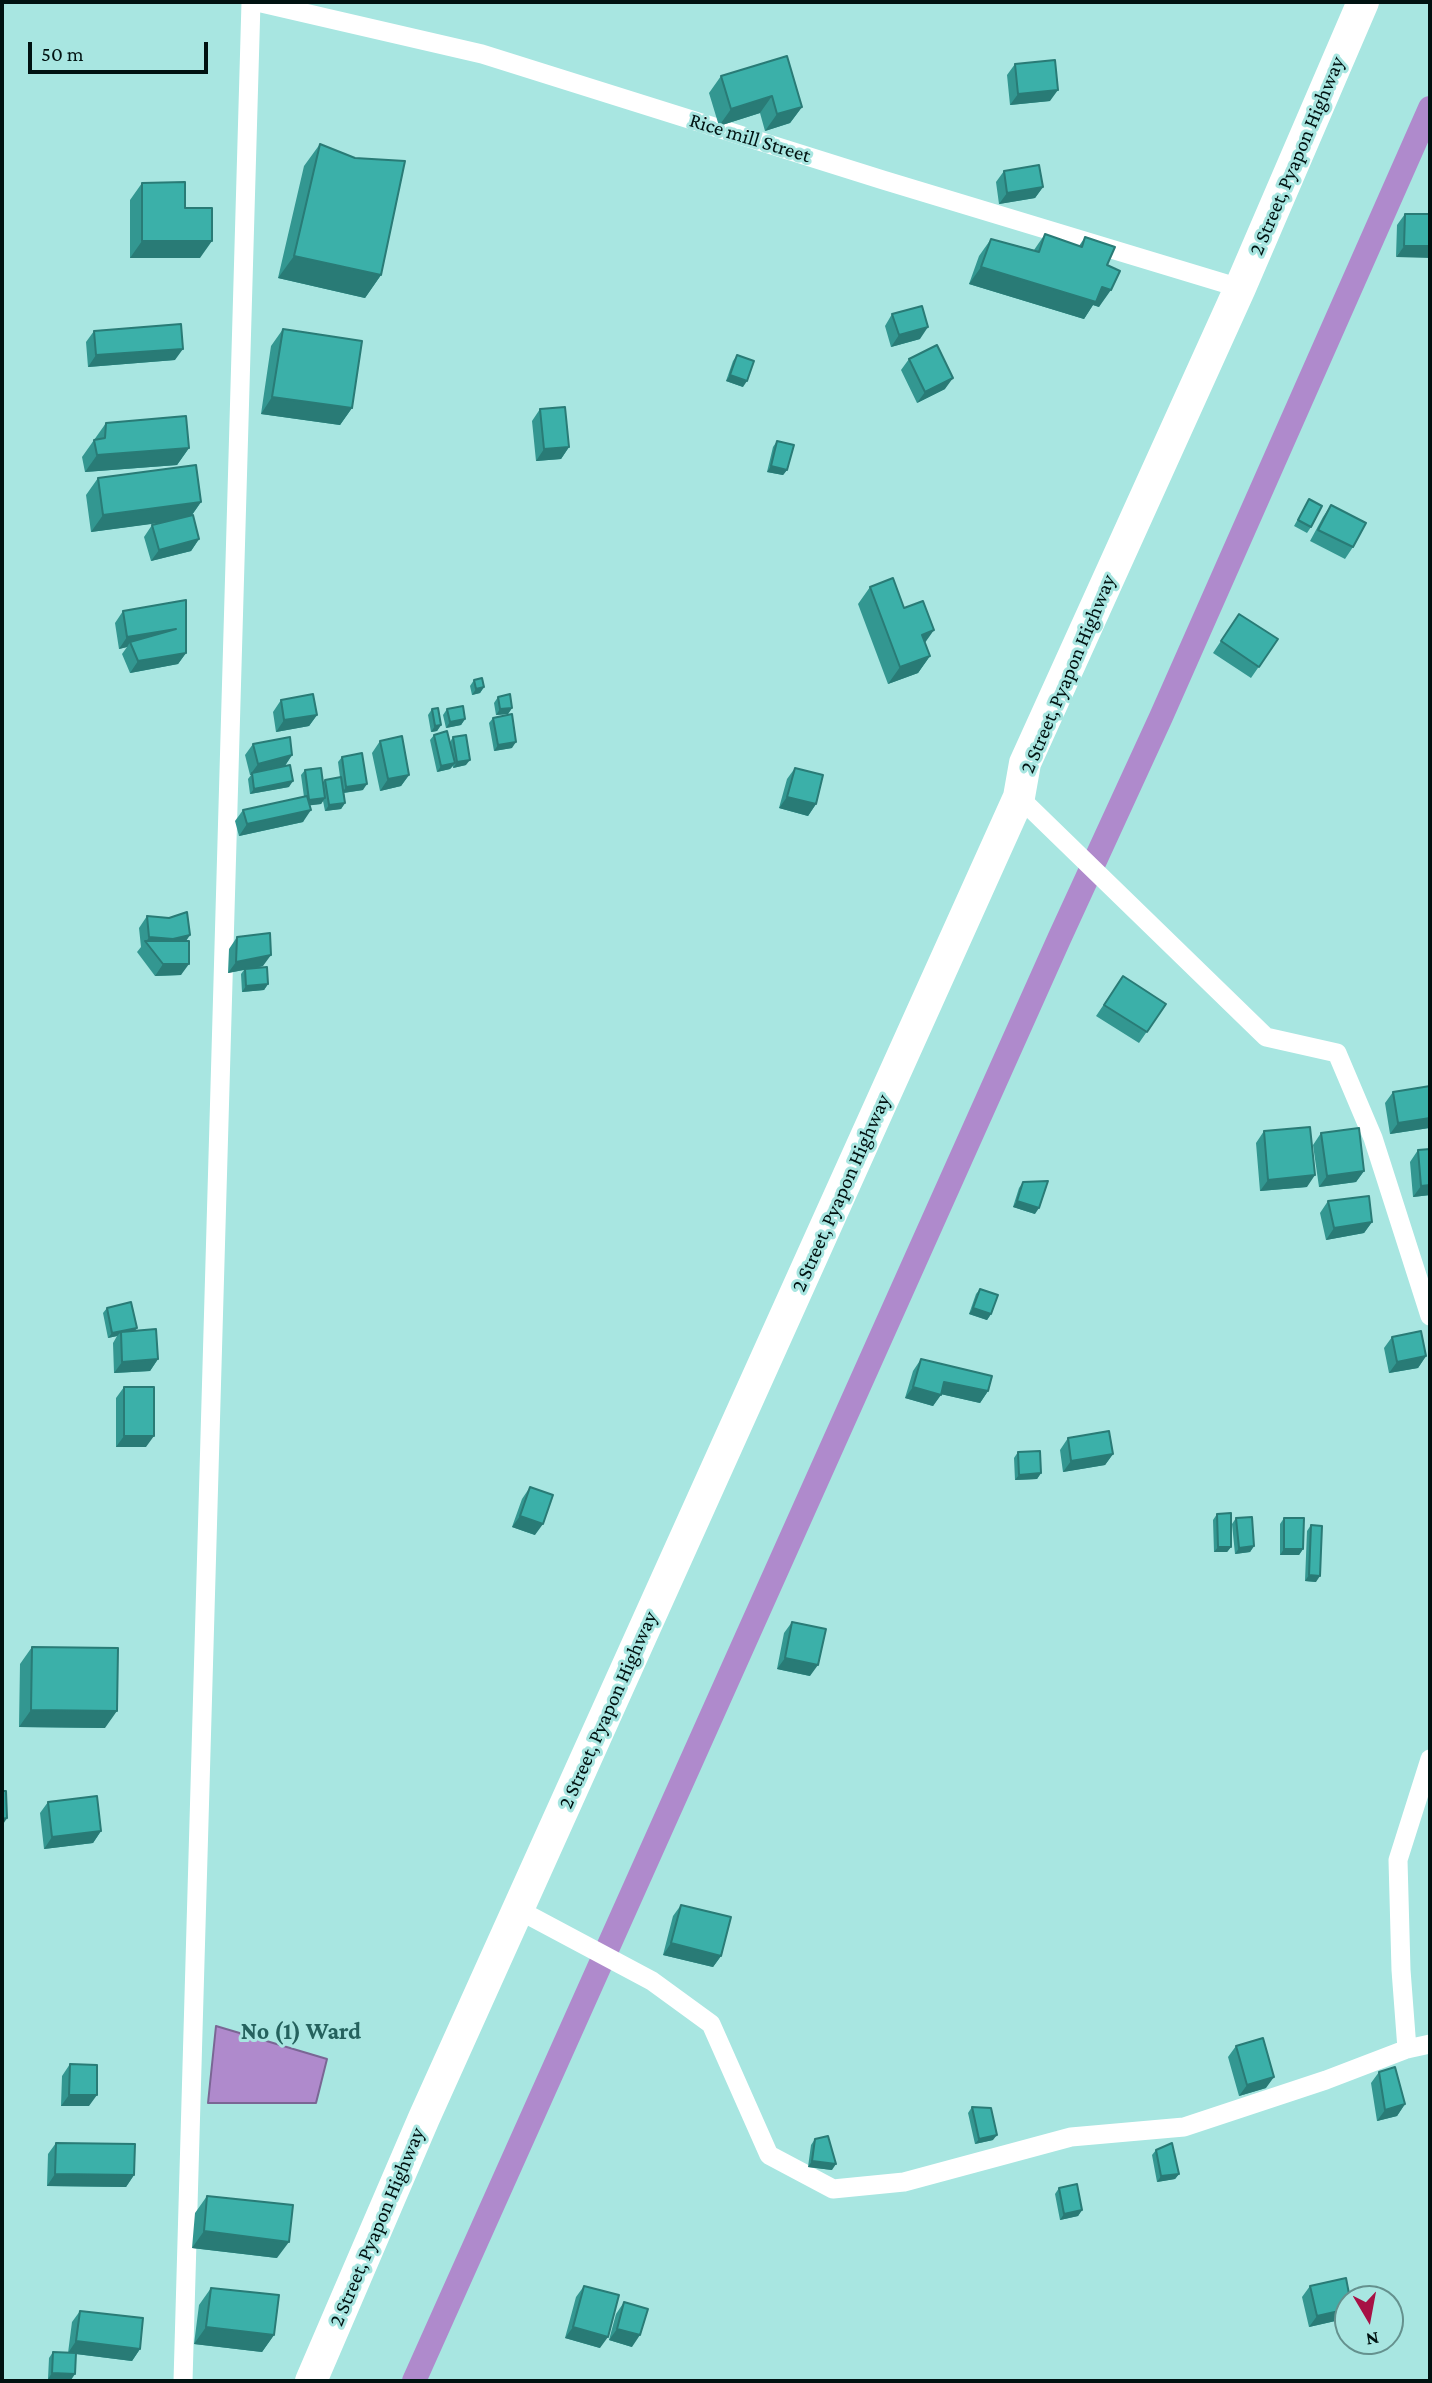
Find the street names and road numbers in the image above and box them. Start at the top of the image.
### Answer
street label: 2 Street, Pyapon Highway [1244,53,1350,259]
street label: Rice mill Street [686,108,814,168]
street label: 2 Street, Pyapon Highway [1015,571,1121,777]
street label: 2 Street, Pyapon Highway [786,1090,896,1296]
street label: 2 Street, Pyapon Highway [553,1607,663,1813]
street label: 2 Street, Pyapon Highway [324,2124,430,2330]

